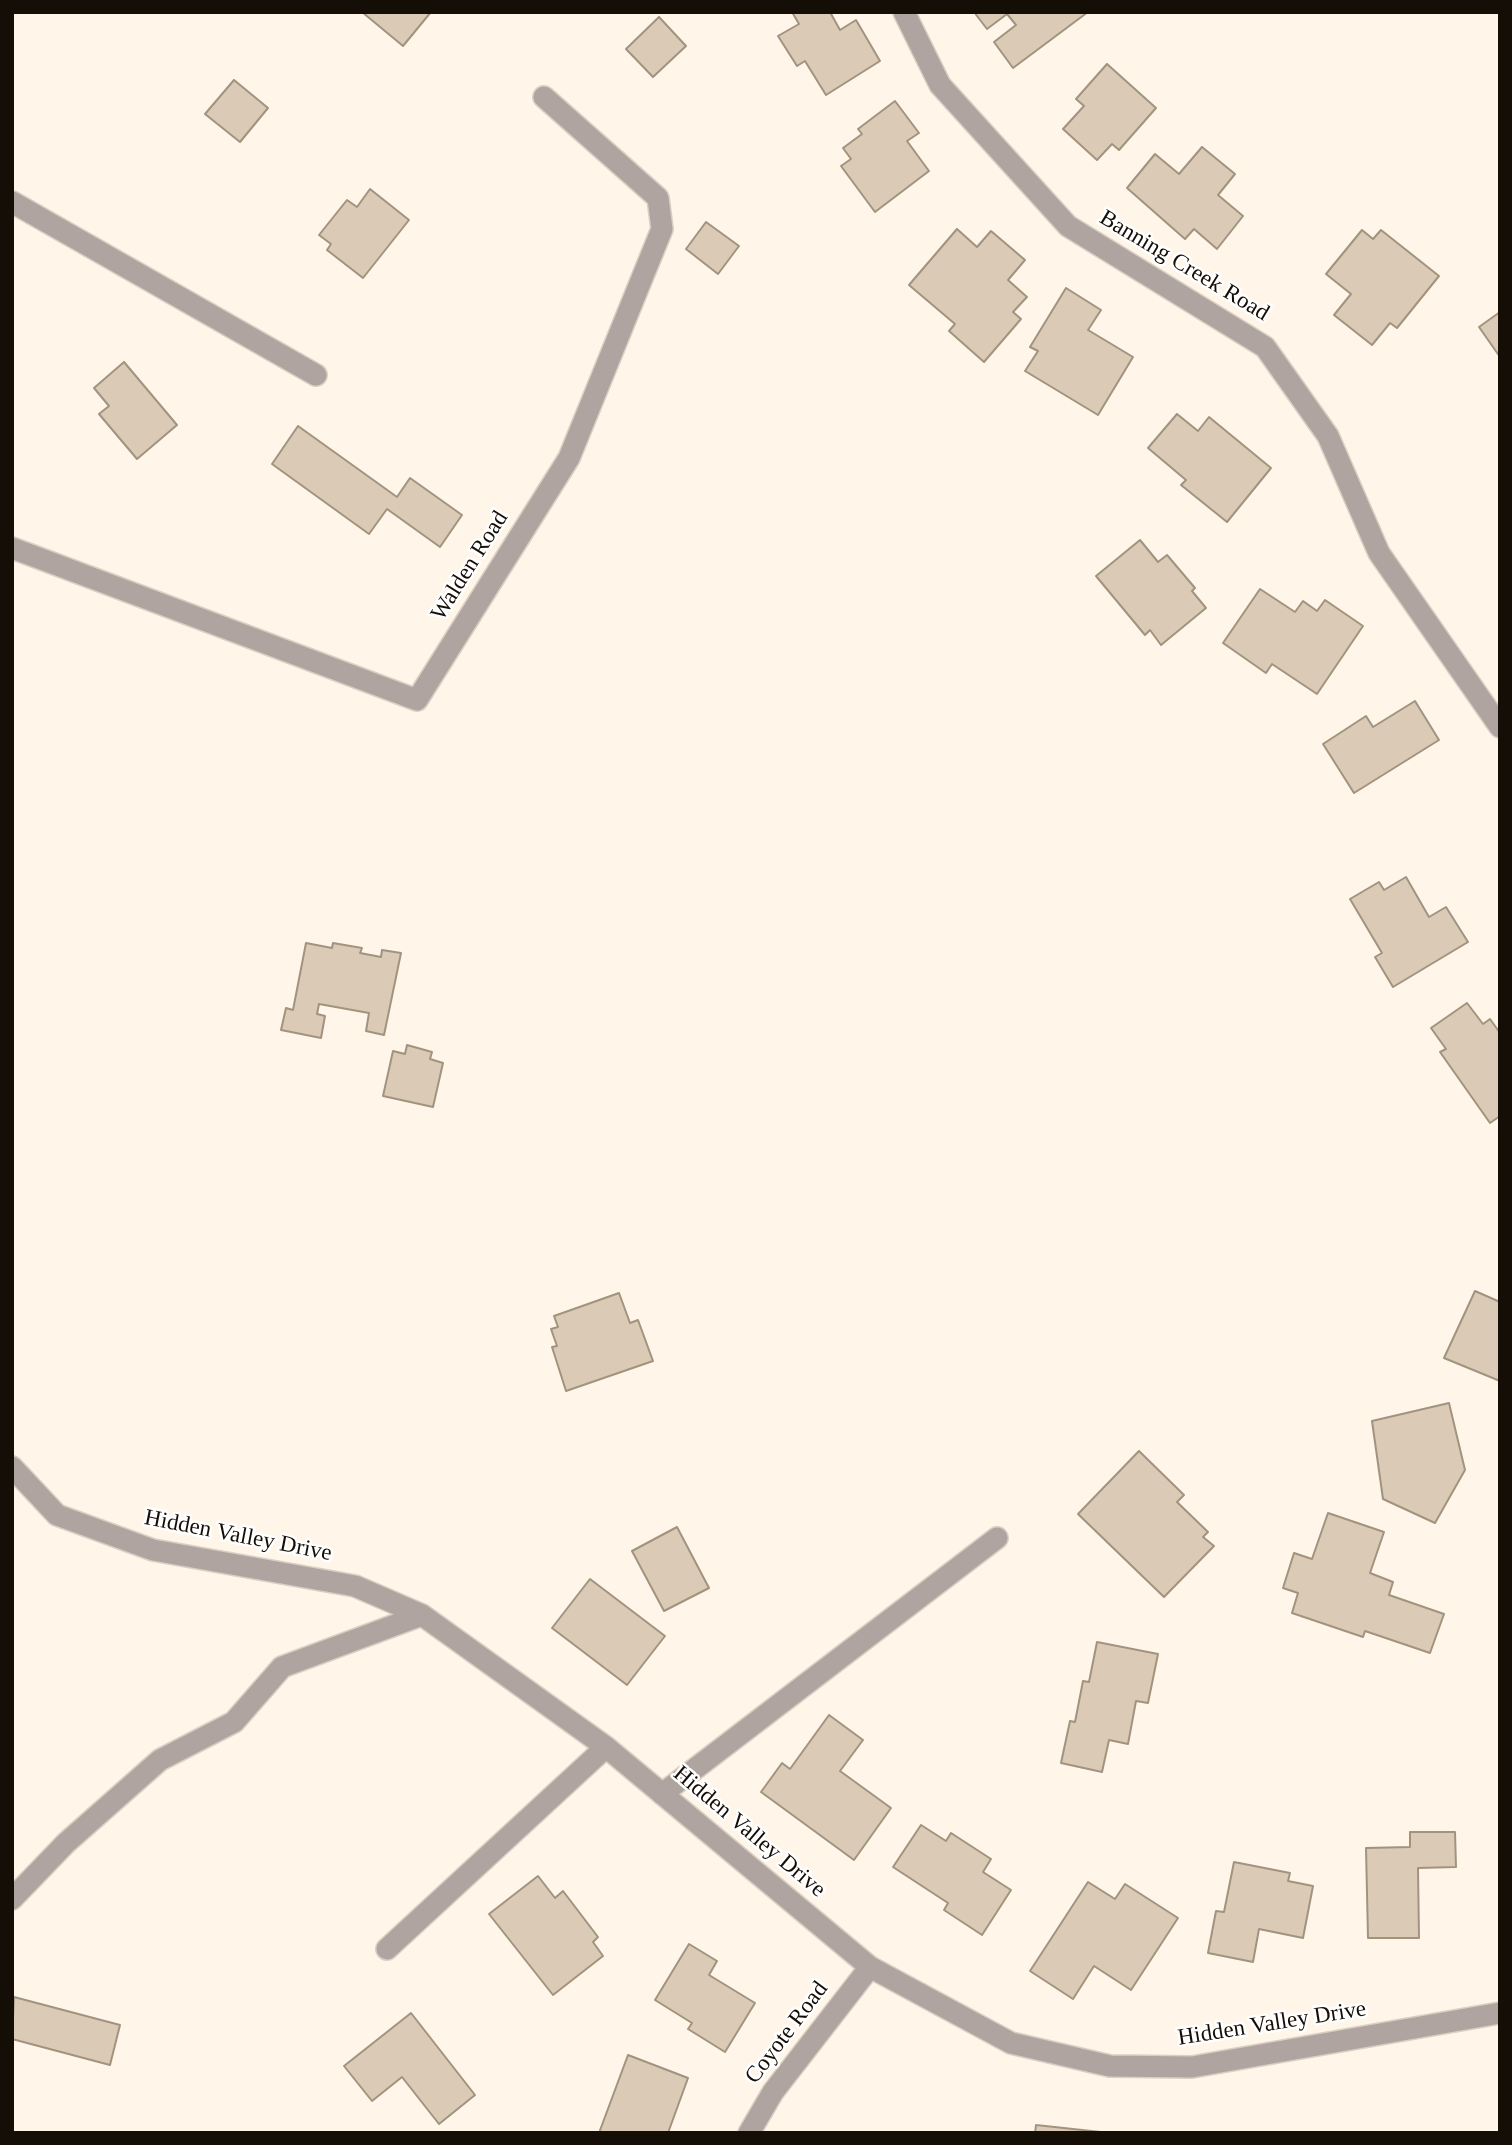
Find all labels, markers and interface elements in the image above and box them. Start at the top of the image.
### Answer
street label: Banning Creek Road [1094,204,1274,328]
street label: Walden Road [425,506,515,626]
street label: Hidden Valley Drive [142,1504,334,1568]
street label: Hidden Valley Drive [667,1760,831,1904]
street label: Coyote Road [740,1976,834,2090]
street label: Hidden Valley Drive [1176,1995,1368,2053]

